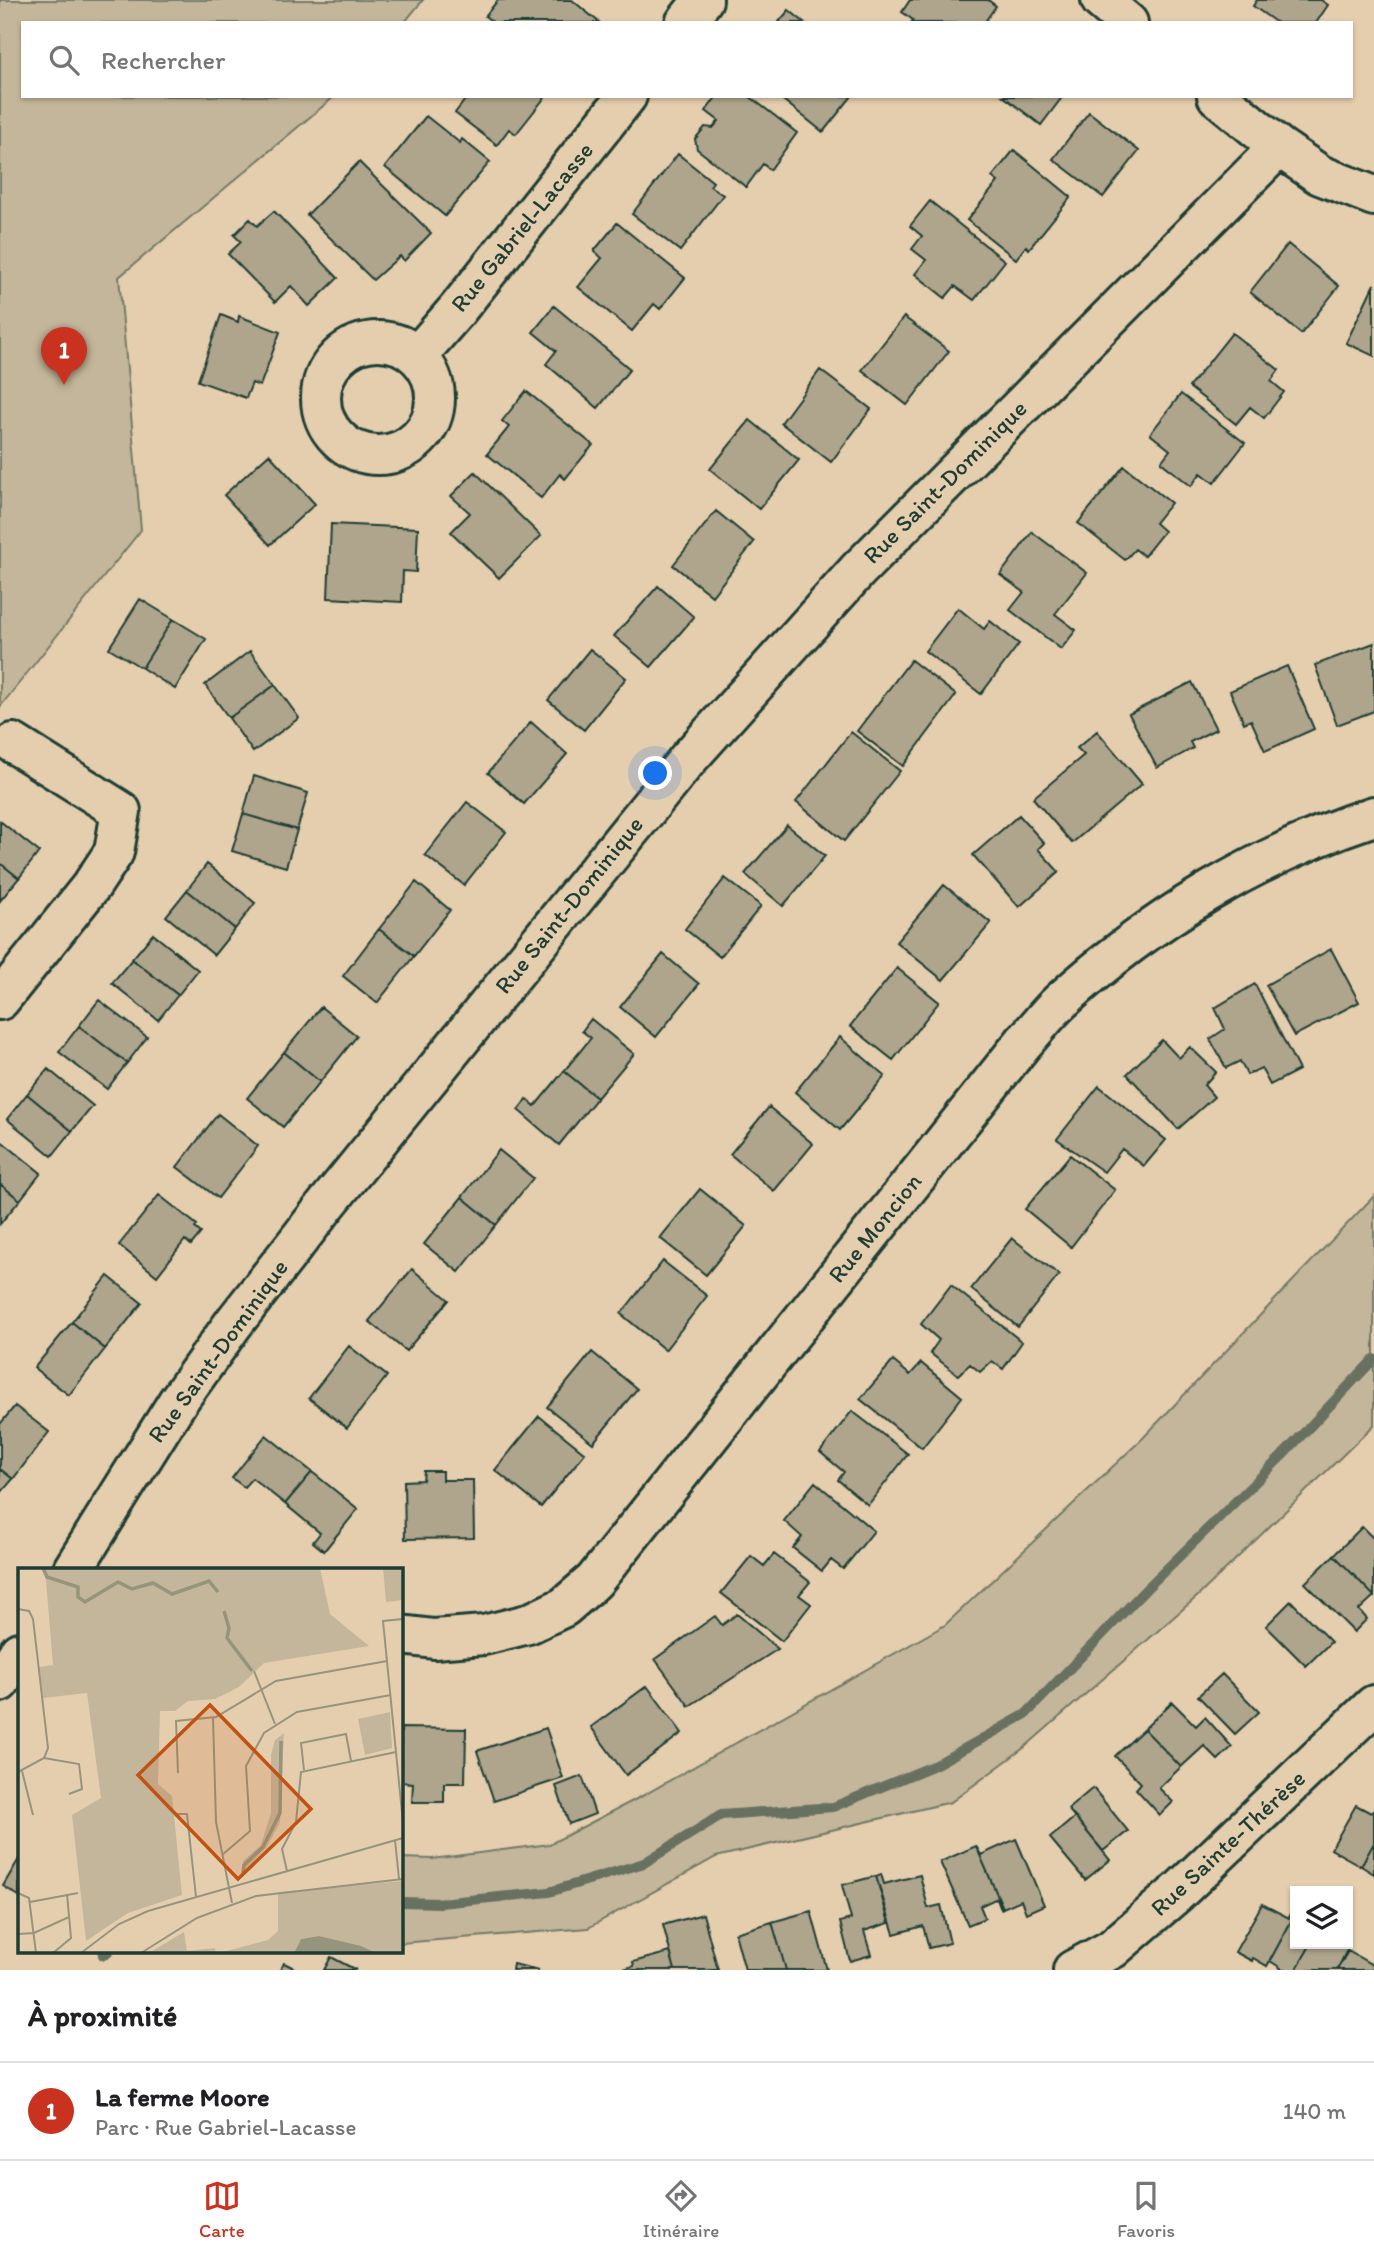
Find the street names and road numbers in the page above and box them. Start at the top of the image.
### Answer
street label: Rue Gabriel-Lacasse [444,136,599,318]
street label: Rue Saint-Dominique [857,394,1033,570]
street label: Rue Saint-Dominique [488,810,649,999]
street label: Rue Moncion [822,1167,928,1288]
street label: Rue Saint-Dominique [141,1253,294,1448]
street label: Rue Sainte-Thérèse [1144,1763,1311,1922]

